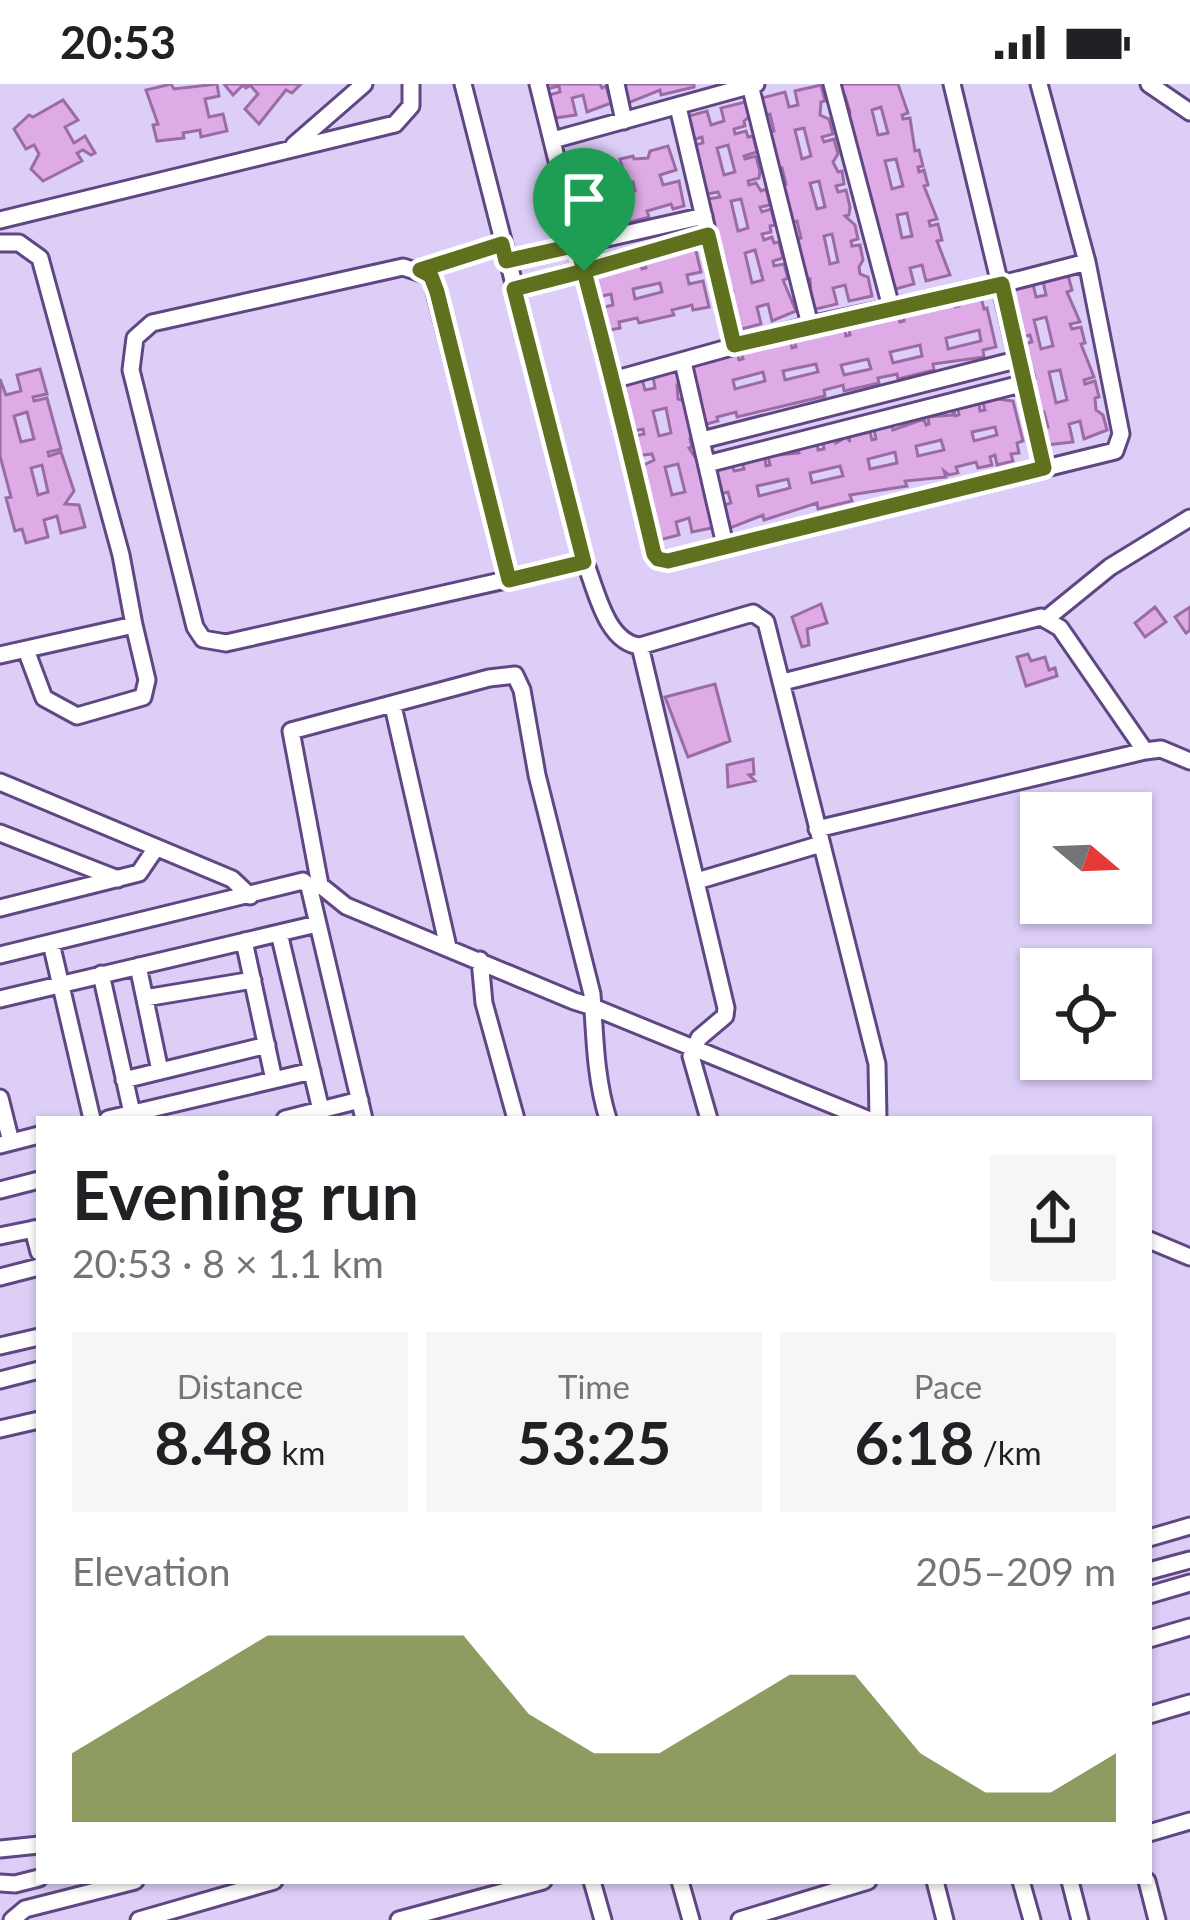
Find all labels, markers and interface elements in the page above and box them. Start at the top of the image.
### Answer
text: 20:53 [60,15,176,69]
pin [533,148,635,271]
icon: arrive [551,166,617,232]
north arrow [1020,792,1152,924]
map controls [1020,792,1152,1080]
button: locate [1020,948,1152,1080]
text: Evening run [72,1155,419,1234]
button: share [990,1155,1116,1281]
text: 20:53 · 8 × 1.1 km [72,1240,384,1286]
text: Distance [177,1366,303,1406]
text: Time [558,1366,630,1406]
text: Pace [914,1366,982,1406]
text: 8.48 [154,1406,273,1478]
text: 53:25 [517,1406,671,1478]
text: 6:18 [854,1406,974,1478]
text: km [273,1432,326,1472]
text: /km [974,1432,1042,1472]
text: Elevation [72,1548,230,1594]
text: 205–209 m [916,1548,1116,1594]

